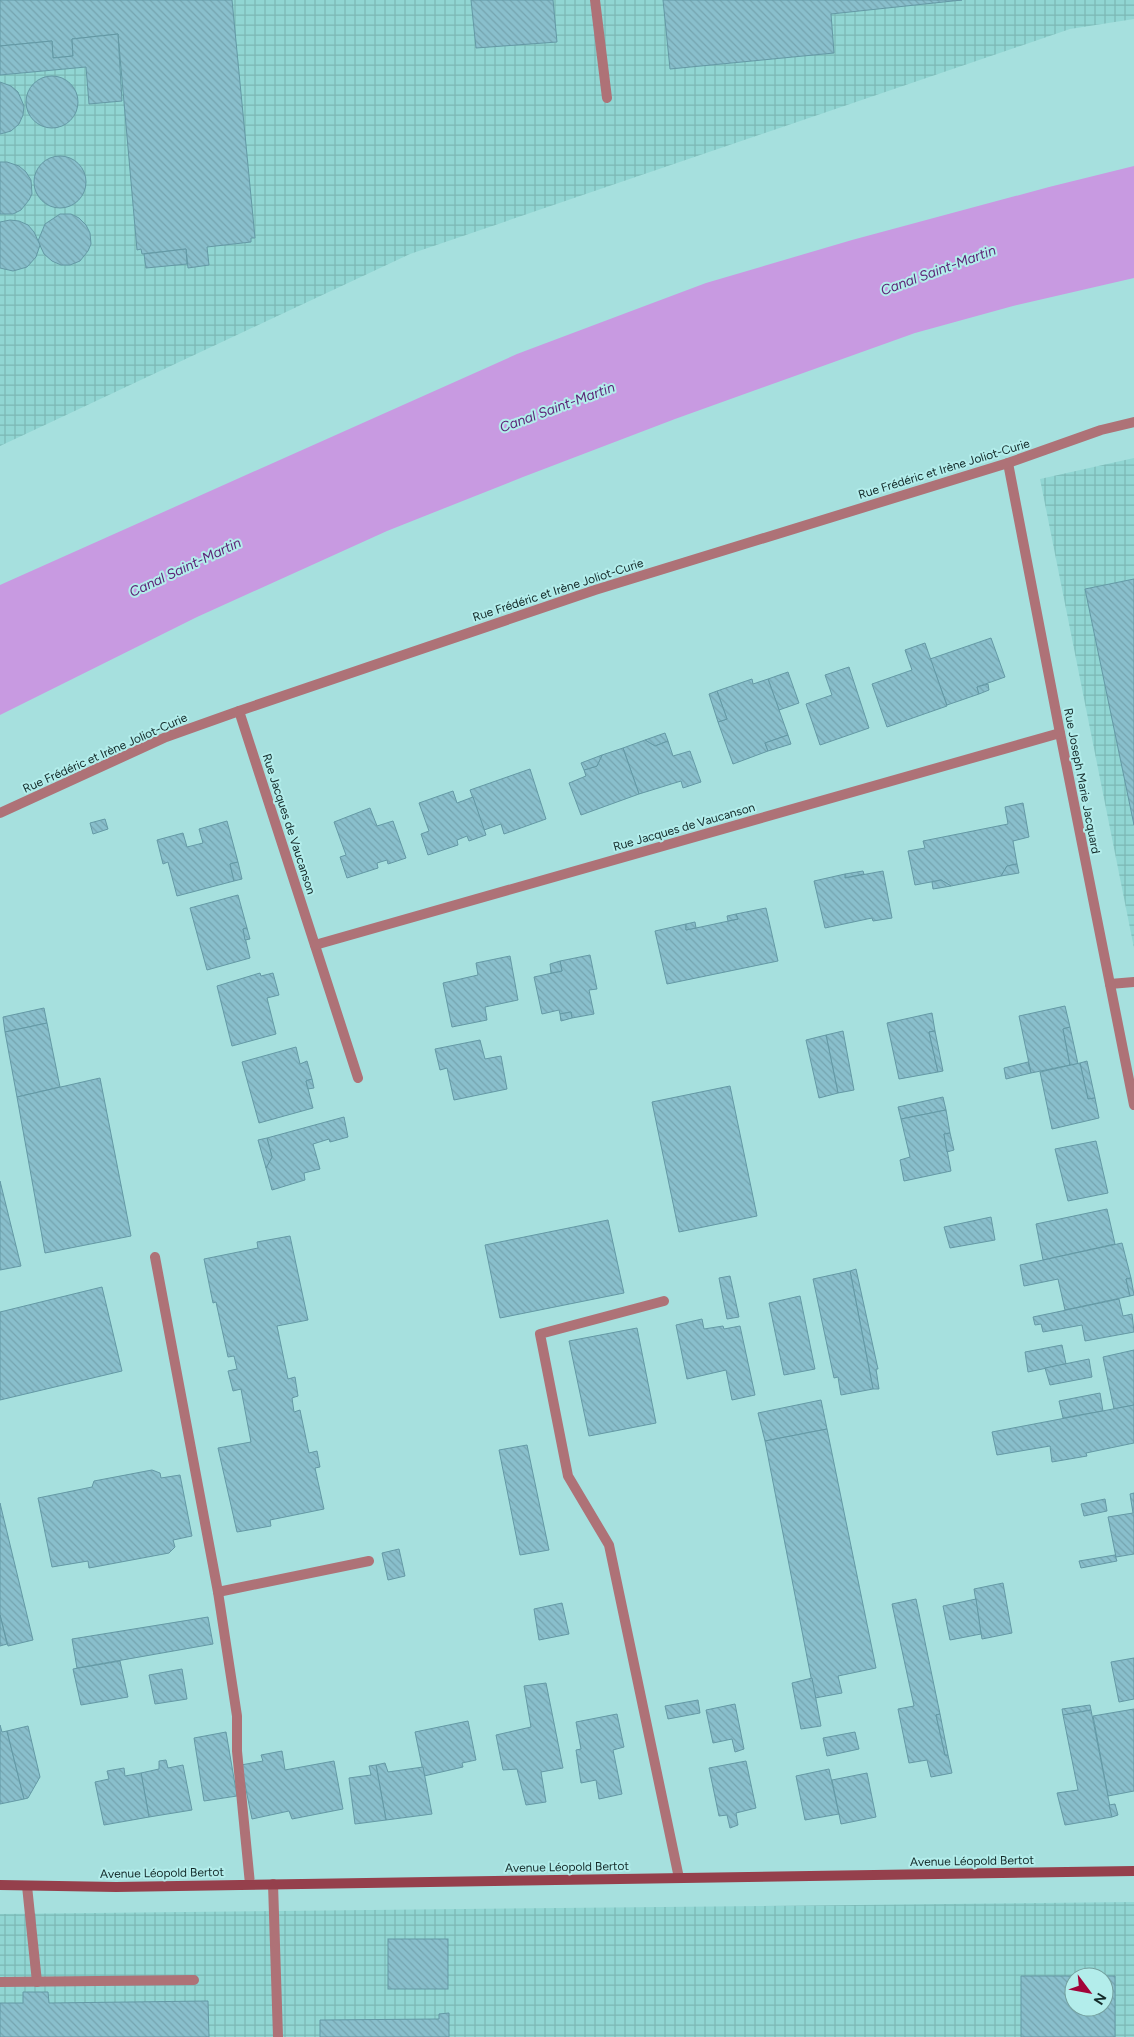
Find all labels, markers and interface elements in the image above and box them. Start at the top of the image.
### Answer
water label: Canal Saint-Martin [878,242,998,299]
water label: Canal Saint-Martin [497,379,617,436]
street label: Rue Frédéric et Irène Joliot-Curie [857,436,1032,502]
water label: Canal Saint-Martin [127,534,244,601]
street label: Rue Frédéric et Irène Joliot-Curie [471,556,646,624]
street label: Rue Joseph Marie Jacquard [1061,707,1103,855]
street label: Rue Frédéric et Irène Joliot-Curie [21,710,190,796]
street label: Rue Jacques de Vaucanson [260,752,318,896]
street label: Rue Jacques de Vaucanson [611,800,757,854]
street label: Avenue Léopold Bertot [910,1853,1035,1869]
street label: Avenue Léopold Bertot [505,1859,630,1875]
street label: Avenue Léopold Bertot [100,1865,225,1881]
north arrow [1064,1967,1114,2017]
text: N [1090,1990,1110,2008]

